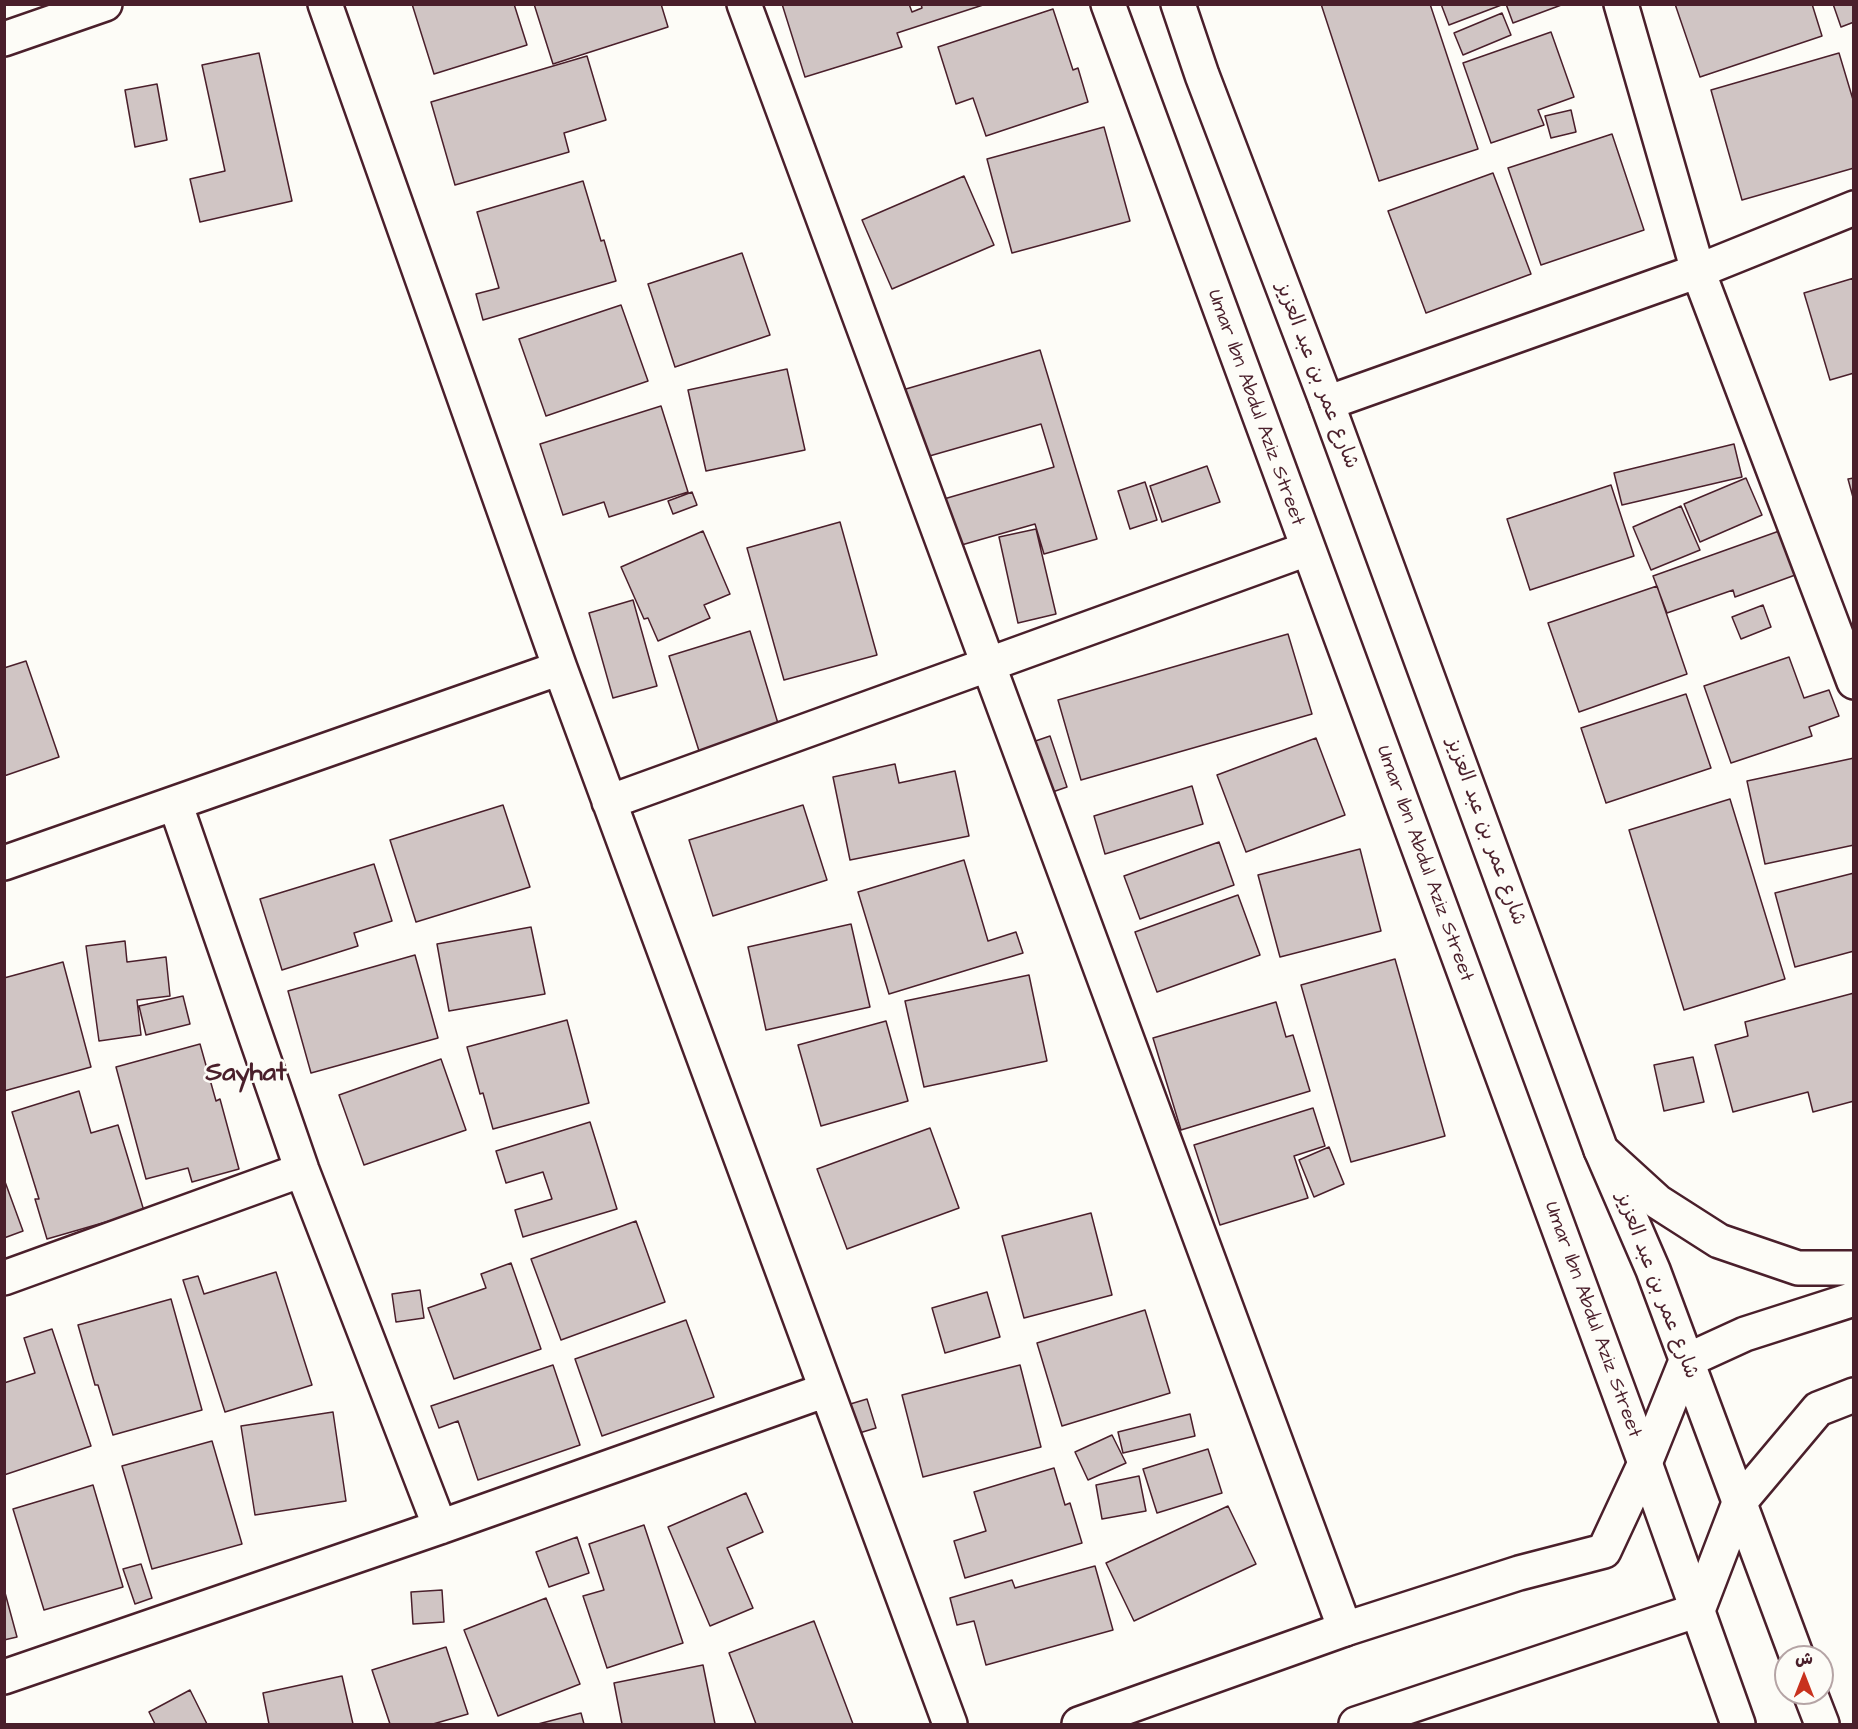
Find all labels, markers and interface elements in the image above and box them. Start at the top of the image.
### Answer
street label: شارع عمر بن عبد العزيز [1269,279,1363,473]
street label: Umar Ibn Abdul Aziz Street [1201,287,1309,529]
street label: شارع عمر بن عبد العزيز [1440,735,1530,929]
street label: Umar Ibn Abdul Aziz Street [1370,743,1478,985]
district label: Sayhat [206,1059,286,1091]
street label: شارع عمر بن عبد العزيز [1609,1189,1703,1383]
street label: Umar Ibn Abdul Aziz Street [1538,1199,1646,1441]
north arrow [1774,1645,1834,1705]
text: ش [1795,1648,1813,1670]

